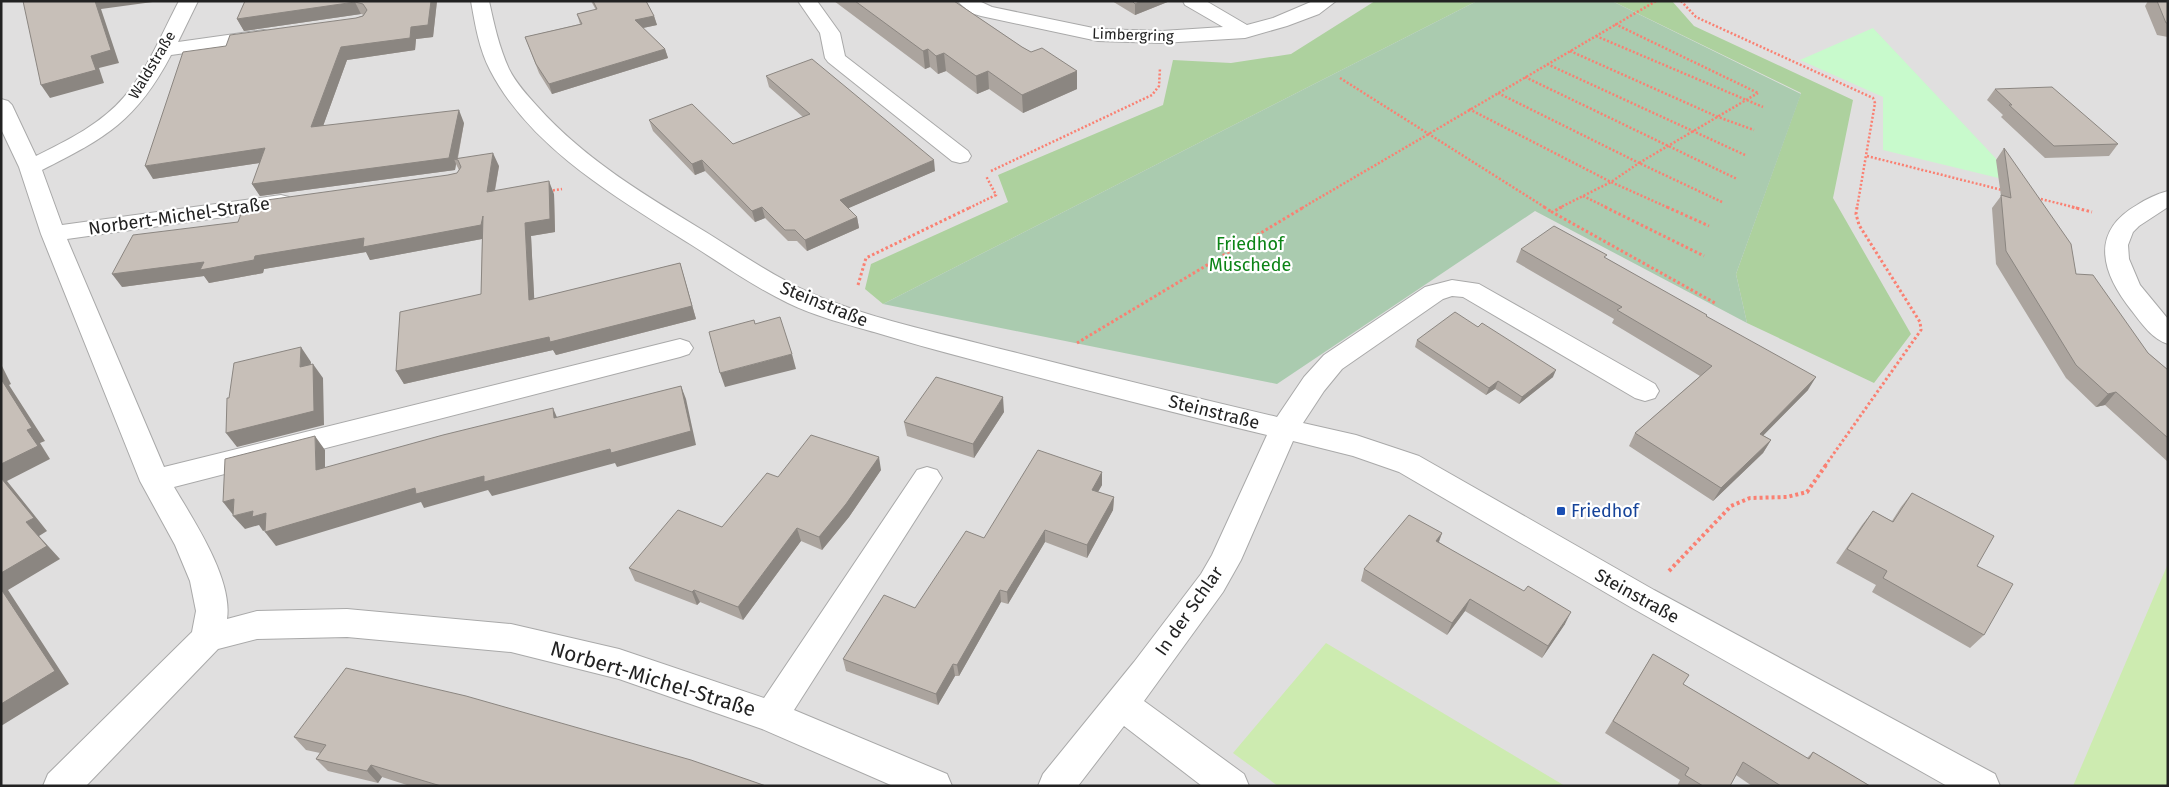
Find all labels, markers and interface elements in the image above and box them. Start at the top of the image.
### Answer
street label: Limbergring [1092,25,1174,45]
street label: Waldstraße [125,28,179,102]
street label: Norbert-Michel-Straße [87,192,271,240]
park label: Friedhof Müschede [1209,233,1291,276]
street label: Steinstraße [777,276,871,332]
street label: Steinstraße [1166,390,1262,434]
place label: Friedhof [1571,500,1641,522]
marker: Friedhof [1555,505,1567,517]
street label: In der Schlar [1150,562,1228,660]
street label: Steinstraße [1591,564,1683,628]
street label: Norbert-Michel-Straße [547,635,759,723]

